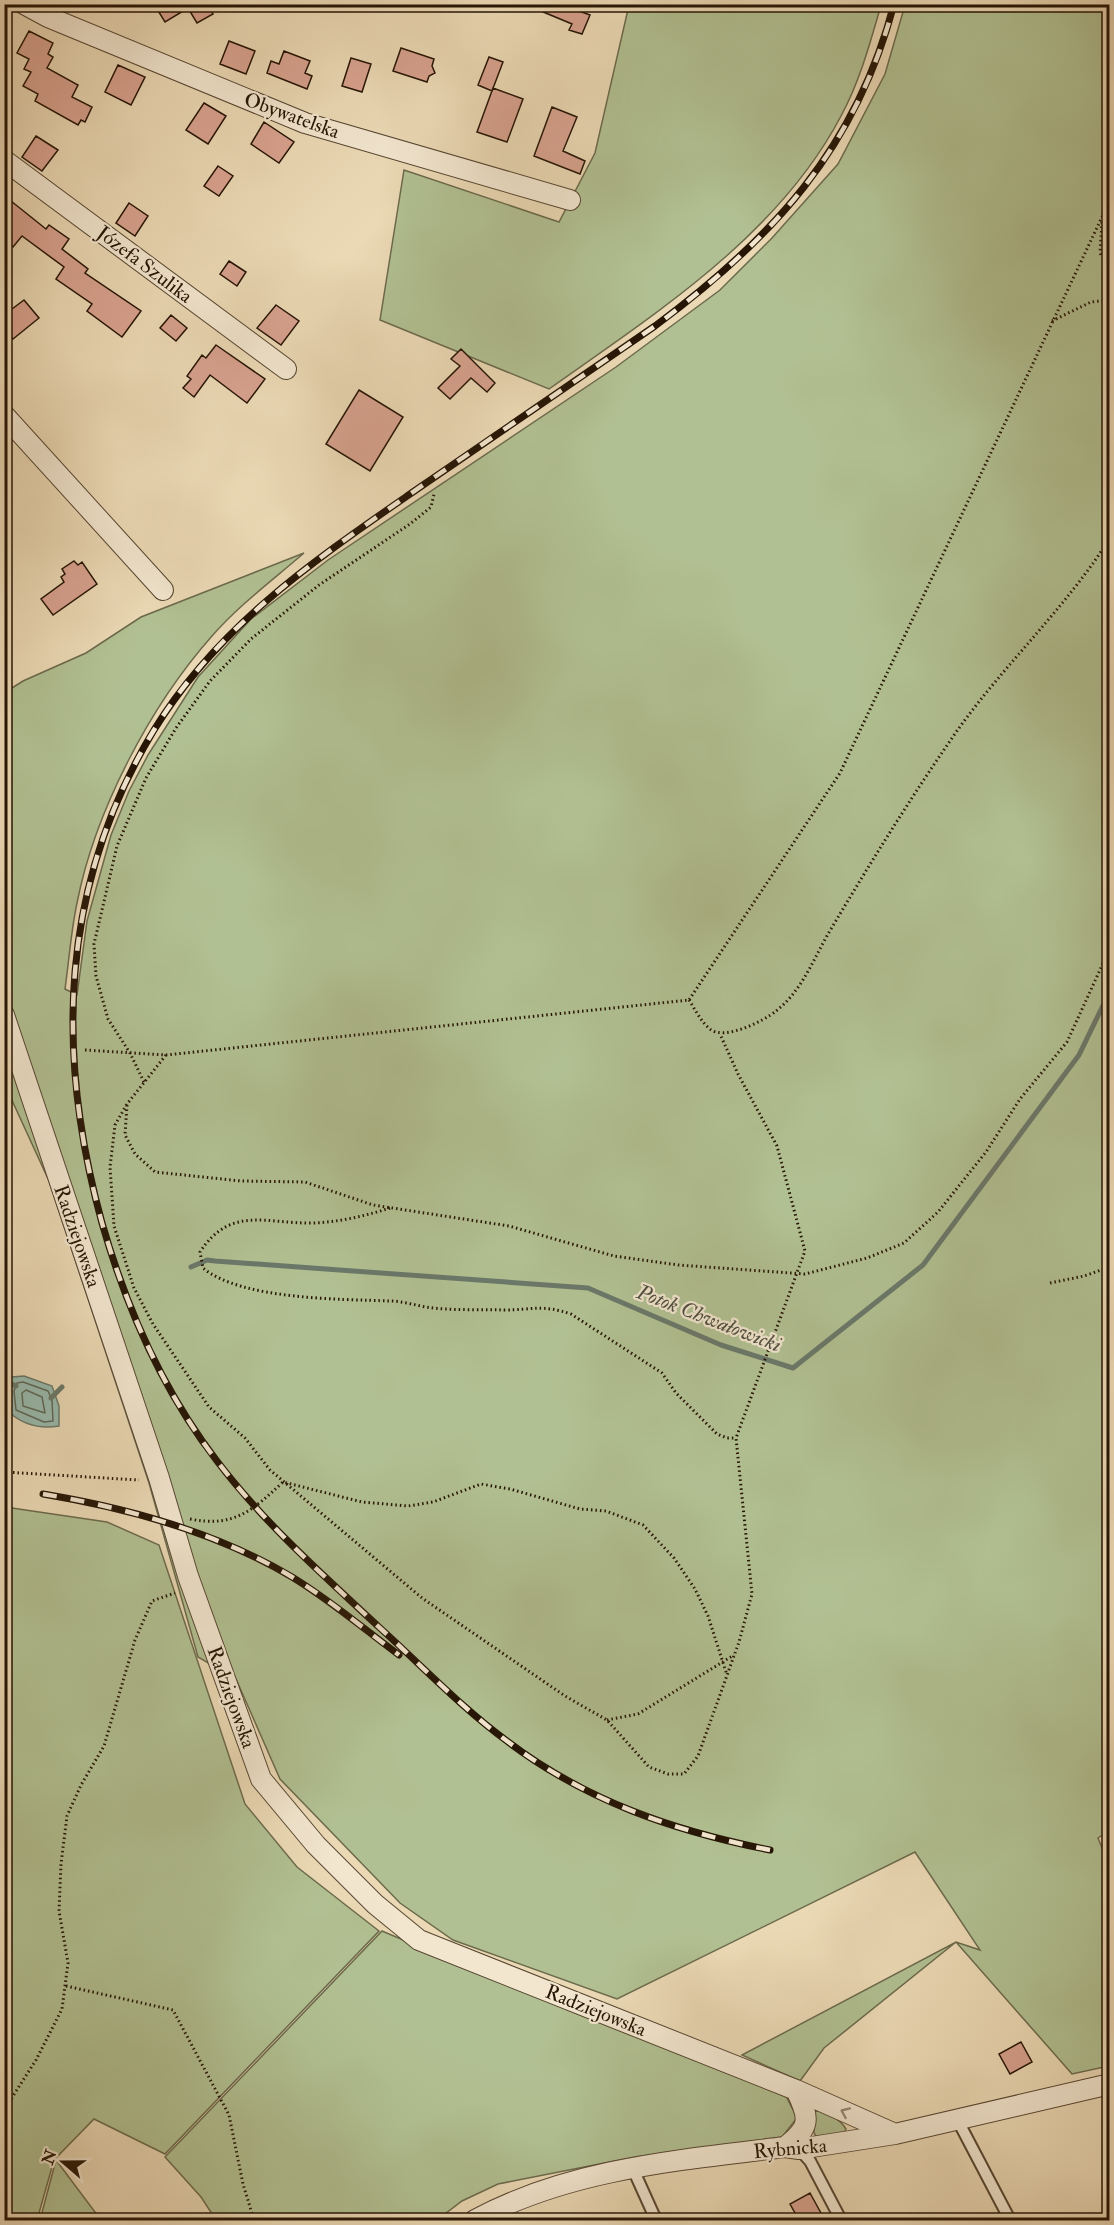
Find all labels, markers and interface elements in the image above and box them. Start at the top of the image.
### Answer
street label: Obywatelska [241,87,344,145]
street label: Józefa Szulika [91,220,198,309]
street label: Radziejowska [48,1182,107,1291]
water label: Potok Chwałowicki [632,1278,785,1359]
street label: Radziejowska [202,1643,262,1752]
street label: Radziejowska [542,1979,651,2042]
one-way arrow [841,2107,852,2119]
north arrow [33,2132,93,2192]
street label: Rybnicka [752,2133,829,2164]
text: N [38,2146,62,2168]

